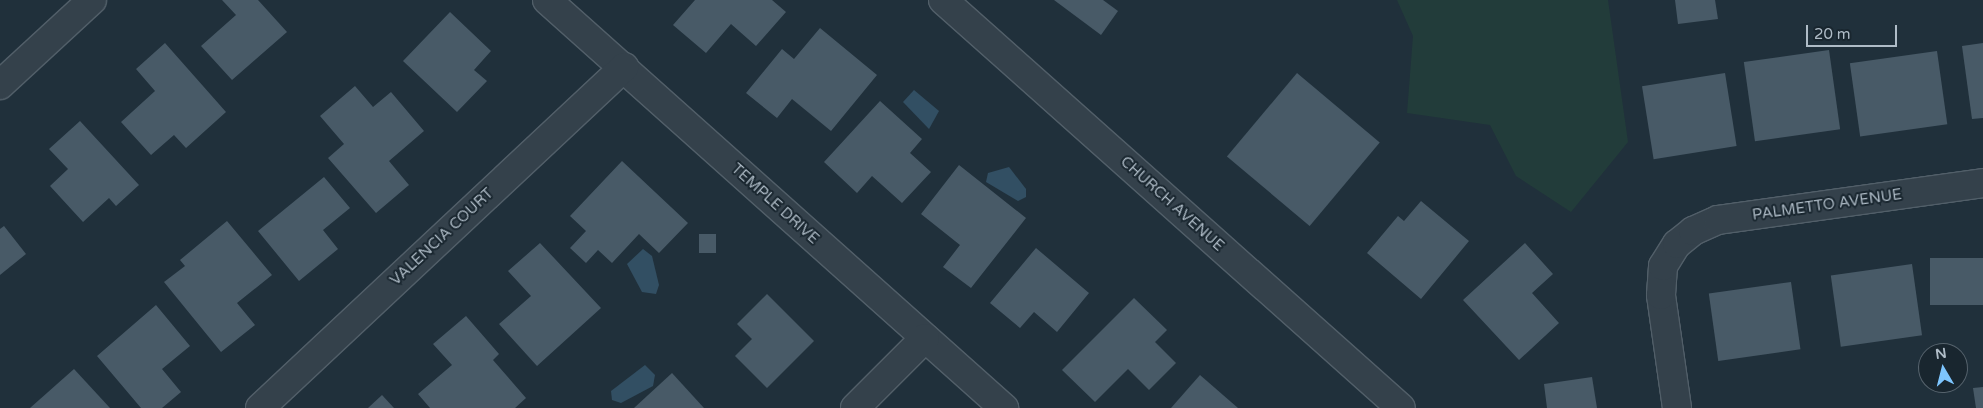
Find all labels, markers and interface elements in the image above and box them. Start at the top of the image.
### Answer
scale bar [1808,15,1899,47]
text: 20 m [1814,25,1851,43]
street label: CHURCH AVENUE [1117,153,1227,255]
street label: TEMPLE DRIVE [728,160,822,248]
street label: VALENCIA COURT [387,185,497,289]
street label: PALMETTO AVENUE [1751,186,1903,224]
north arrow [1918,343,1968,393]
text: N [1934,344,1948,363]

